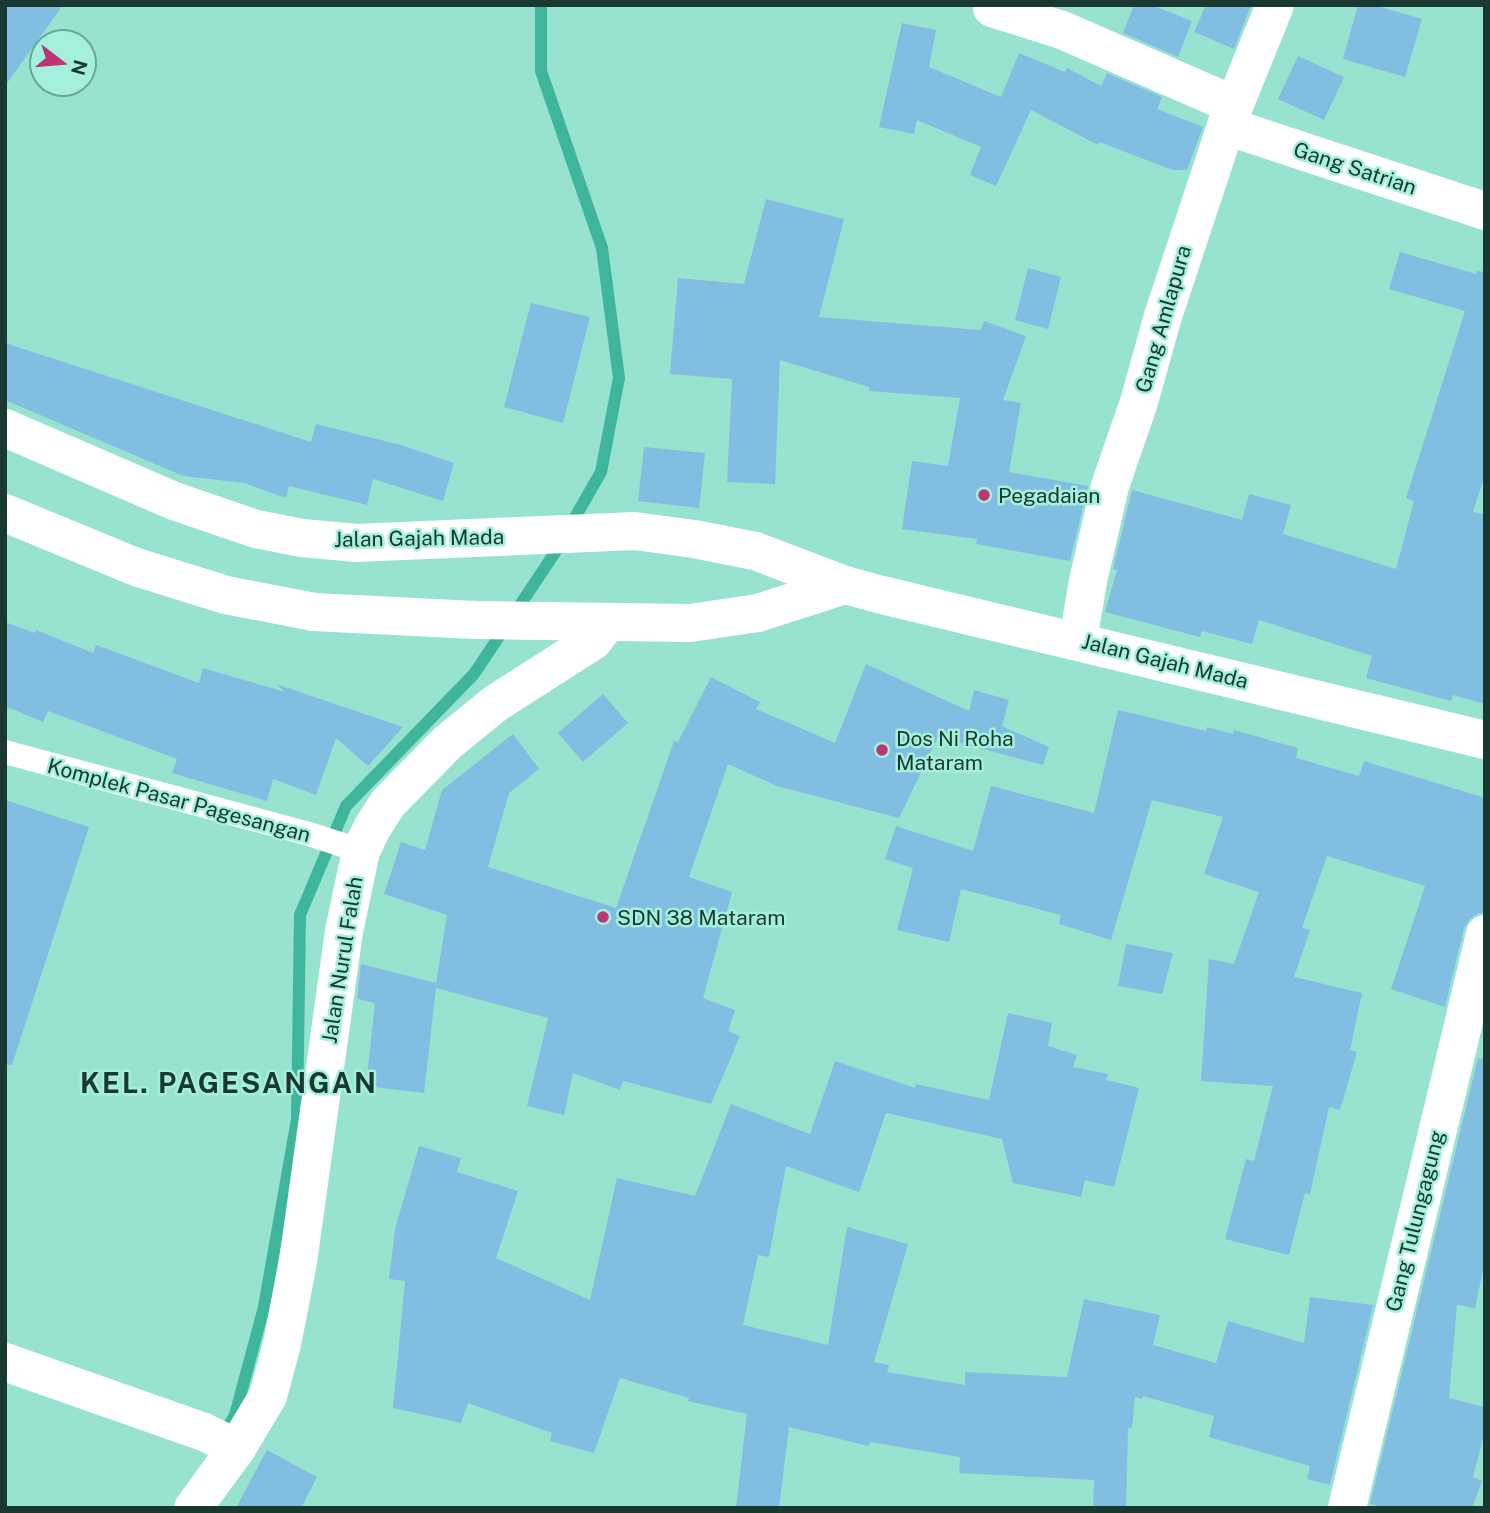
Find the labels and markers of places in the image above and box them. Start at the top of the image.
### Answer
place label: Pegadaian [998,483,1100,508]
marker: Pegadaian [976,487,992,503]
place label: Dos Ni Roha Mataram [896,726,1014,775]
marker: Dos Ni Roha Mataram [874,742,890,758]
place label: SDN 38 Mataram [617,905,785,930]
marker: SDN 38 Mataram [595,909,611,925]

